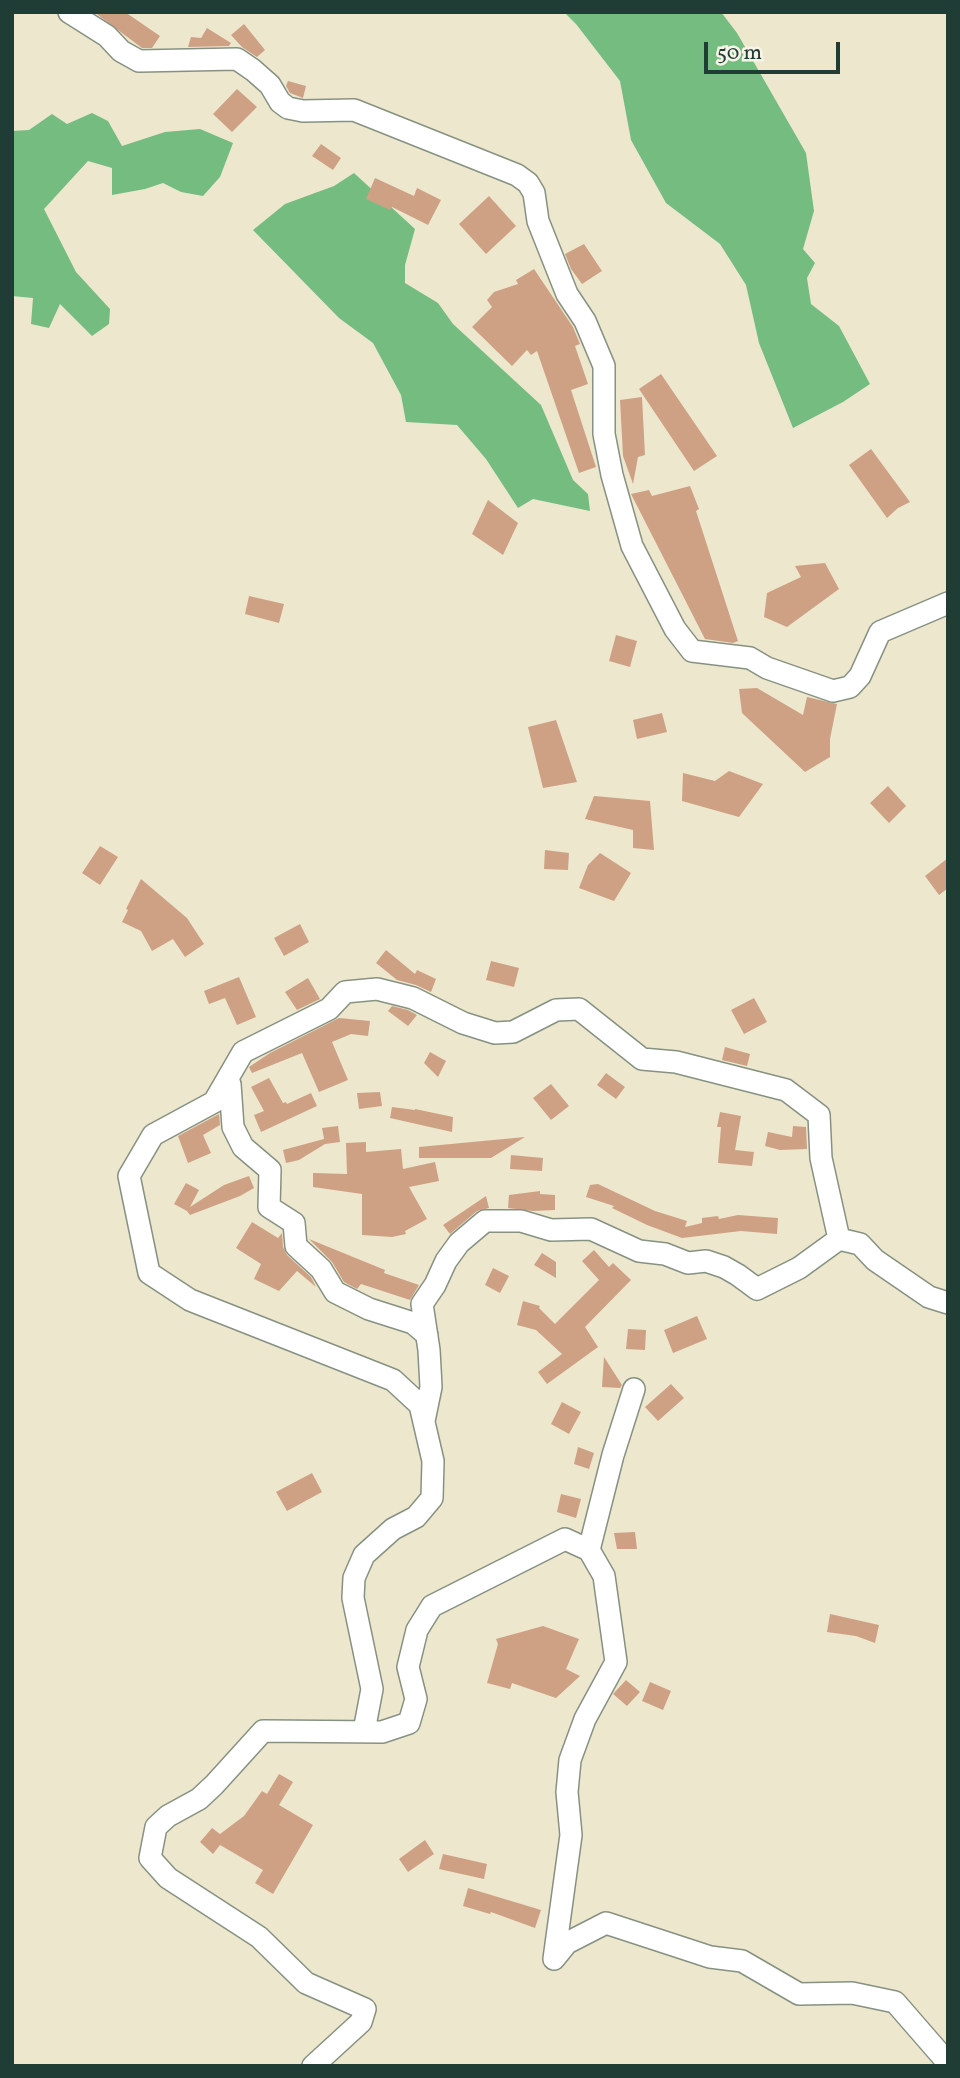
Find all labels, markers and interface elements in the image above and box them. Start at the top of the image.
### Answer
scale bar [708,28,844,72]
text: 50 m [717,39,762,68]

